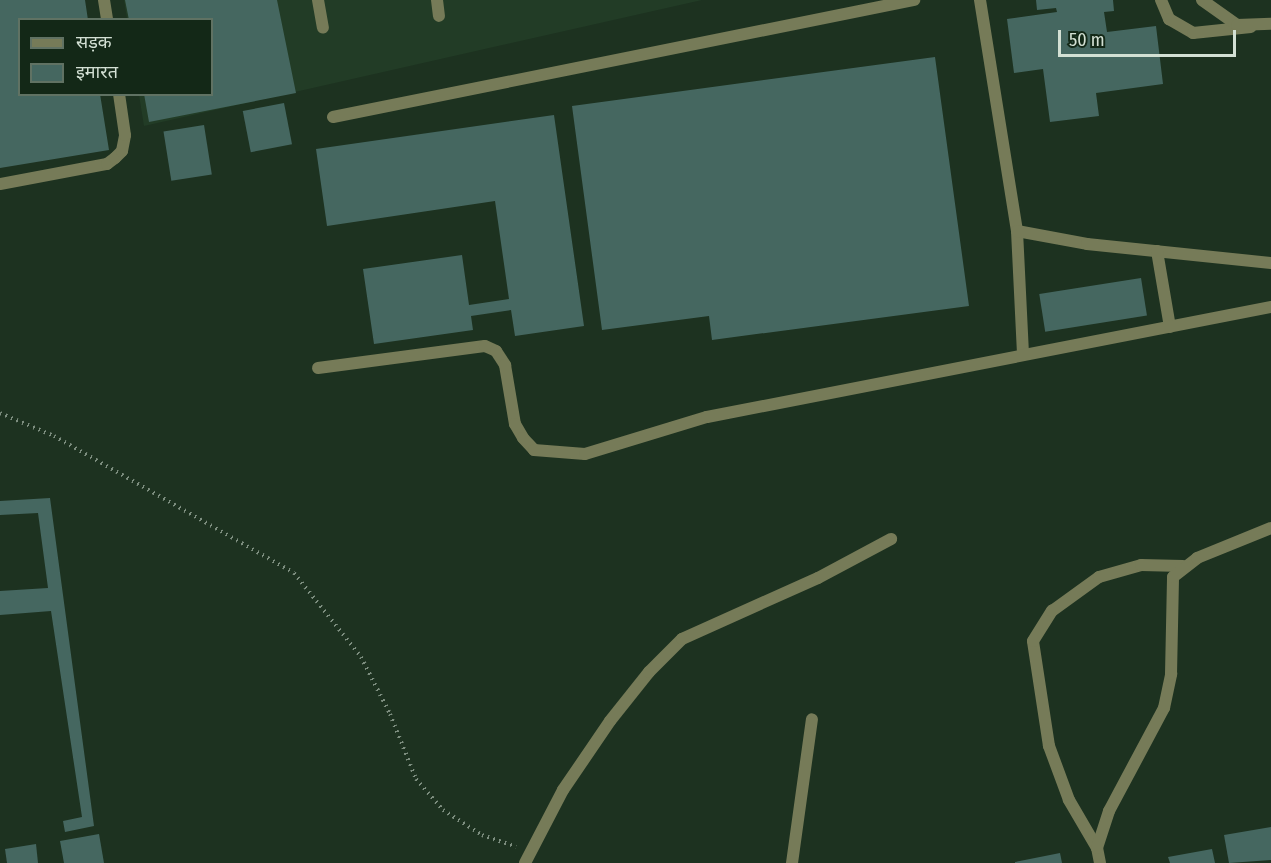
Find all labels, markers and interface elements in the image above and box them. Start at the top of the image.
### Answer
legend [18,18,213,96]
scale bar [1061,18,1240,56]
text: 50 m [1069,29,1105,51]
text: सड़क [76,31,112,53]
text: इमारत [76,61,118,83]

